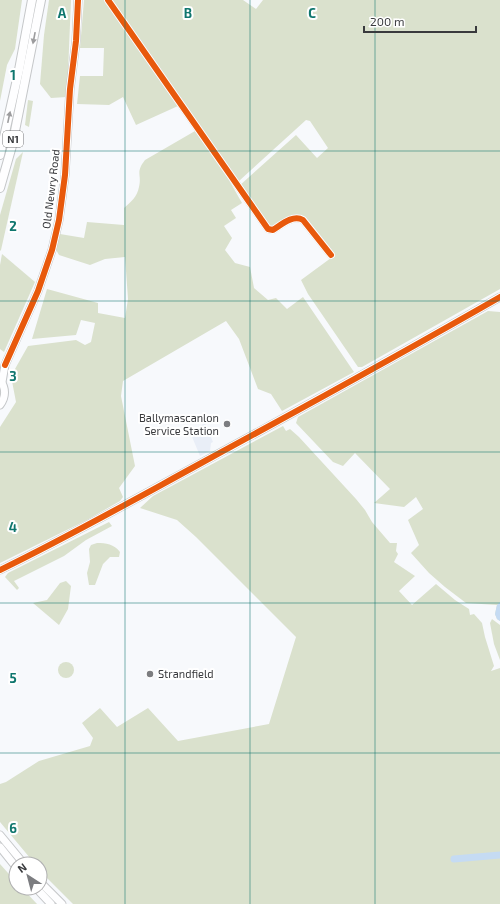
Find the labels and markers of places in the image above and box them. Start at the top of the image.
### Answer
place label: Ballymascanlon Service Station [139,411,219,437]
marker: Ballymascanlon Service Station [222,419,232,429]
place label: Strandfield [158,667,214,680]
marker: Strandfield [145,669,155,679]

